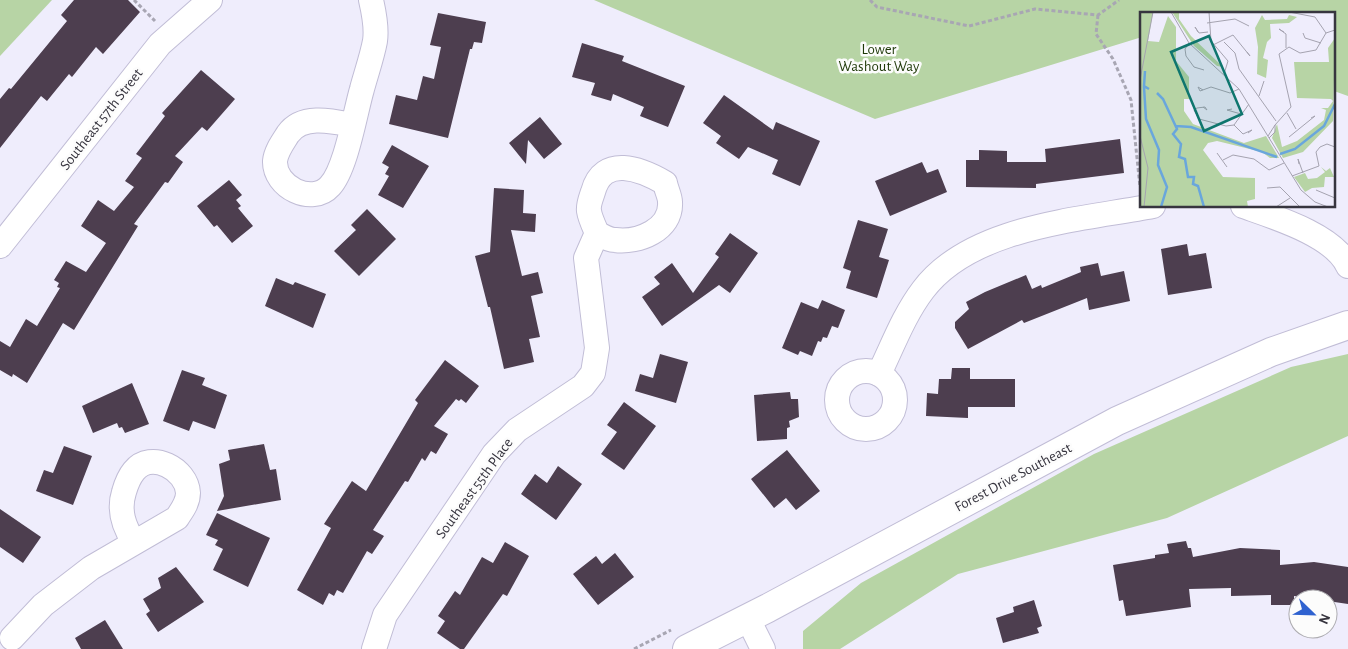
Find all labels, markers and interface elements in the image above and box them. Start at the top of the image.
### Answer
inset map [1140,12,1336,208]
park label: Lower Washout Way [839,42,920,74]
street label: Southeast 57th Street [57,66,146,173]
street label: Southeast 55th Place [433,435,516,541]
street label: Forest Drive Southeast [952,440,1074,515]
north arrow [1288,589,1338,639]
text: N [1316,611,1332,626]

